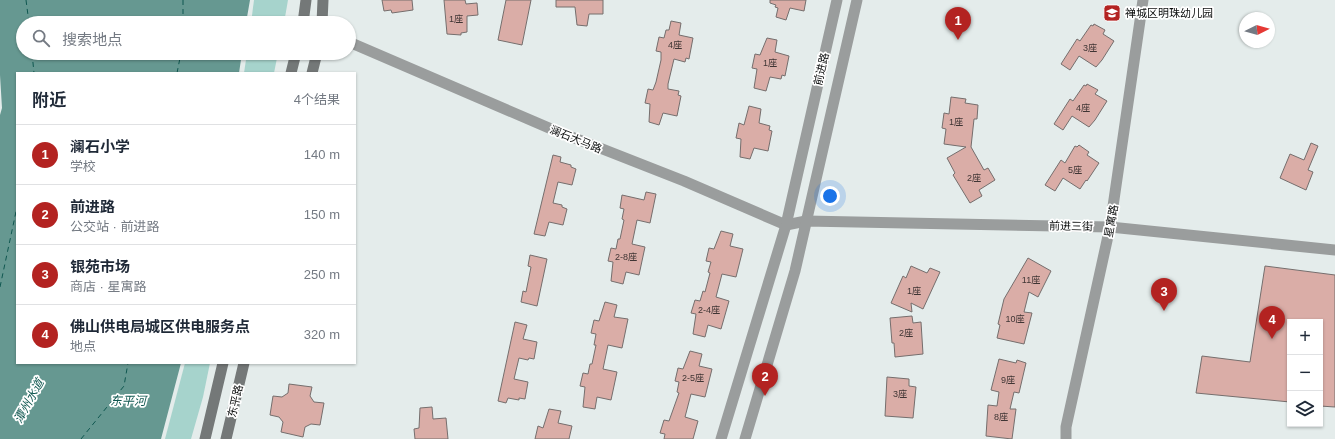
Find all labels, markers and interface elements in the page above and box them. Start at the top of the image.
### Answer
school or university icon: 禅城区明珠幼儿园 [1102,3,1122,23]
pin: 1 [945,7,971,40]
place label: 禅城区明珠幼儿园 [1125,7,1213,19]
north arrow [1239,12,1275,48]
house number: 1座 [449,14,463,24]
search box [16,16,356,60]
icon: search [30,27,52,49]
text: 搜索地点 [62,31,122,48]
house number: 4座 [668,40,682,50]
house number: 3座 [1083,43,1097,53]
street label: 前进路 [811,52,831,86]
house number: 1座 [763,58,777,68]
text: 附近 [32,91,66,110]
text: 4个结果 [294,92,340,107]
house number: 4座 [1076,103,1090,113]
house number: 1座 [949,117,963,127]
street label: 澜石大马路 [548,123,604,155]
text: 澜石小学 [70,138,130,155]
text: 1 [41,147,49,162]
text: 140 m [304,147,340,162]
text: 学校 [70,159,96,174]
house number: 5座 [1068,165,1082,175]
house number: 2座 [967,173,981,183]
your location [820,186,840,206]
text: 前进路 [70,198,115,215]
street label: 星寓路 [1102,204,1120,238]
text: 2 [41,207,49,222]
text: 150 m [304,207,340,222]
text: 公交站 · 前进路 [70,219,160,234]
street label: 前进三街 [1049,220,1093,232]
house number: 2-8座 [615,252,637,262]
text: 银苑市场 [70,258,130,275]
text: 3 [41,267,49,282]
text: 250 m [304,267,340,282]
house number: 11座 [1022,275,1040,285]
pin: 3 [1151,278,1177,311]
text: 商店 · 星寓路 [70,279,147,294]
house number: 1座 [907,286,921,296]
house number: 2-4座 [698,305,720,315]
pin: 4 [1259,306,1285,339]
house number: 10座 [1005,314,1025,324]
text: 佛山供电局城区供电服务点 [70,318,250,335]
map controls [1287,319,1323,427]
button: + [1287,319,1323,355]
text: 4 [41,327,49,342]
text: 320 m [304,327,340,342]
house number: 2座 [899,328,913,338]
text: 地点 [70,339,96,354]
button: − [1287,355,1323,391]
pin: 2 [752,363,778,396]
house number: 2-5座 [682,373,704,383]
water label: 潭州水道 [11,375,48,425]
house number: 9座 [1001,375,1015,385]
street label: 东平路 [225,384,245,418]
house number: 3座 [893,389,907,399]
button: layers [1287,391,1323,427]
water label: 东平河 [110,394,148,408]
house number: 8座 [994,412,1008,422]

